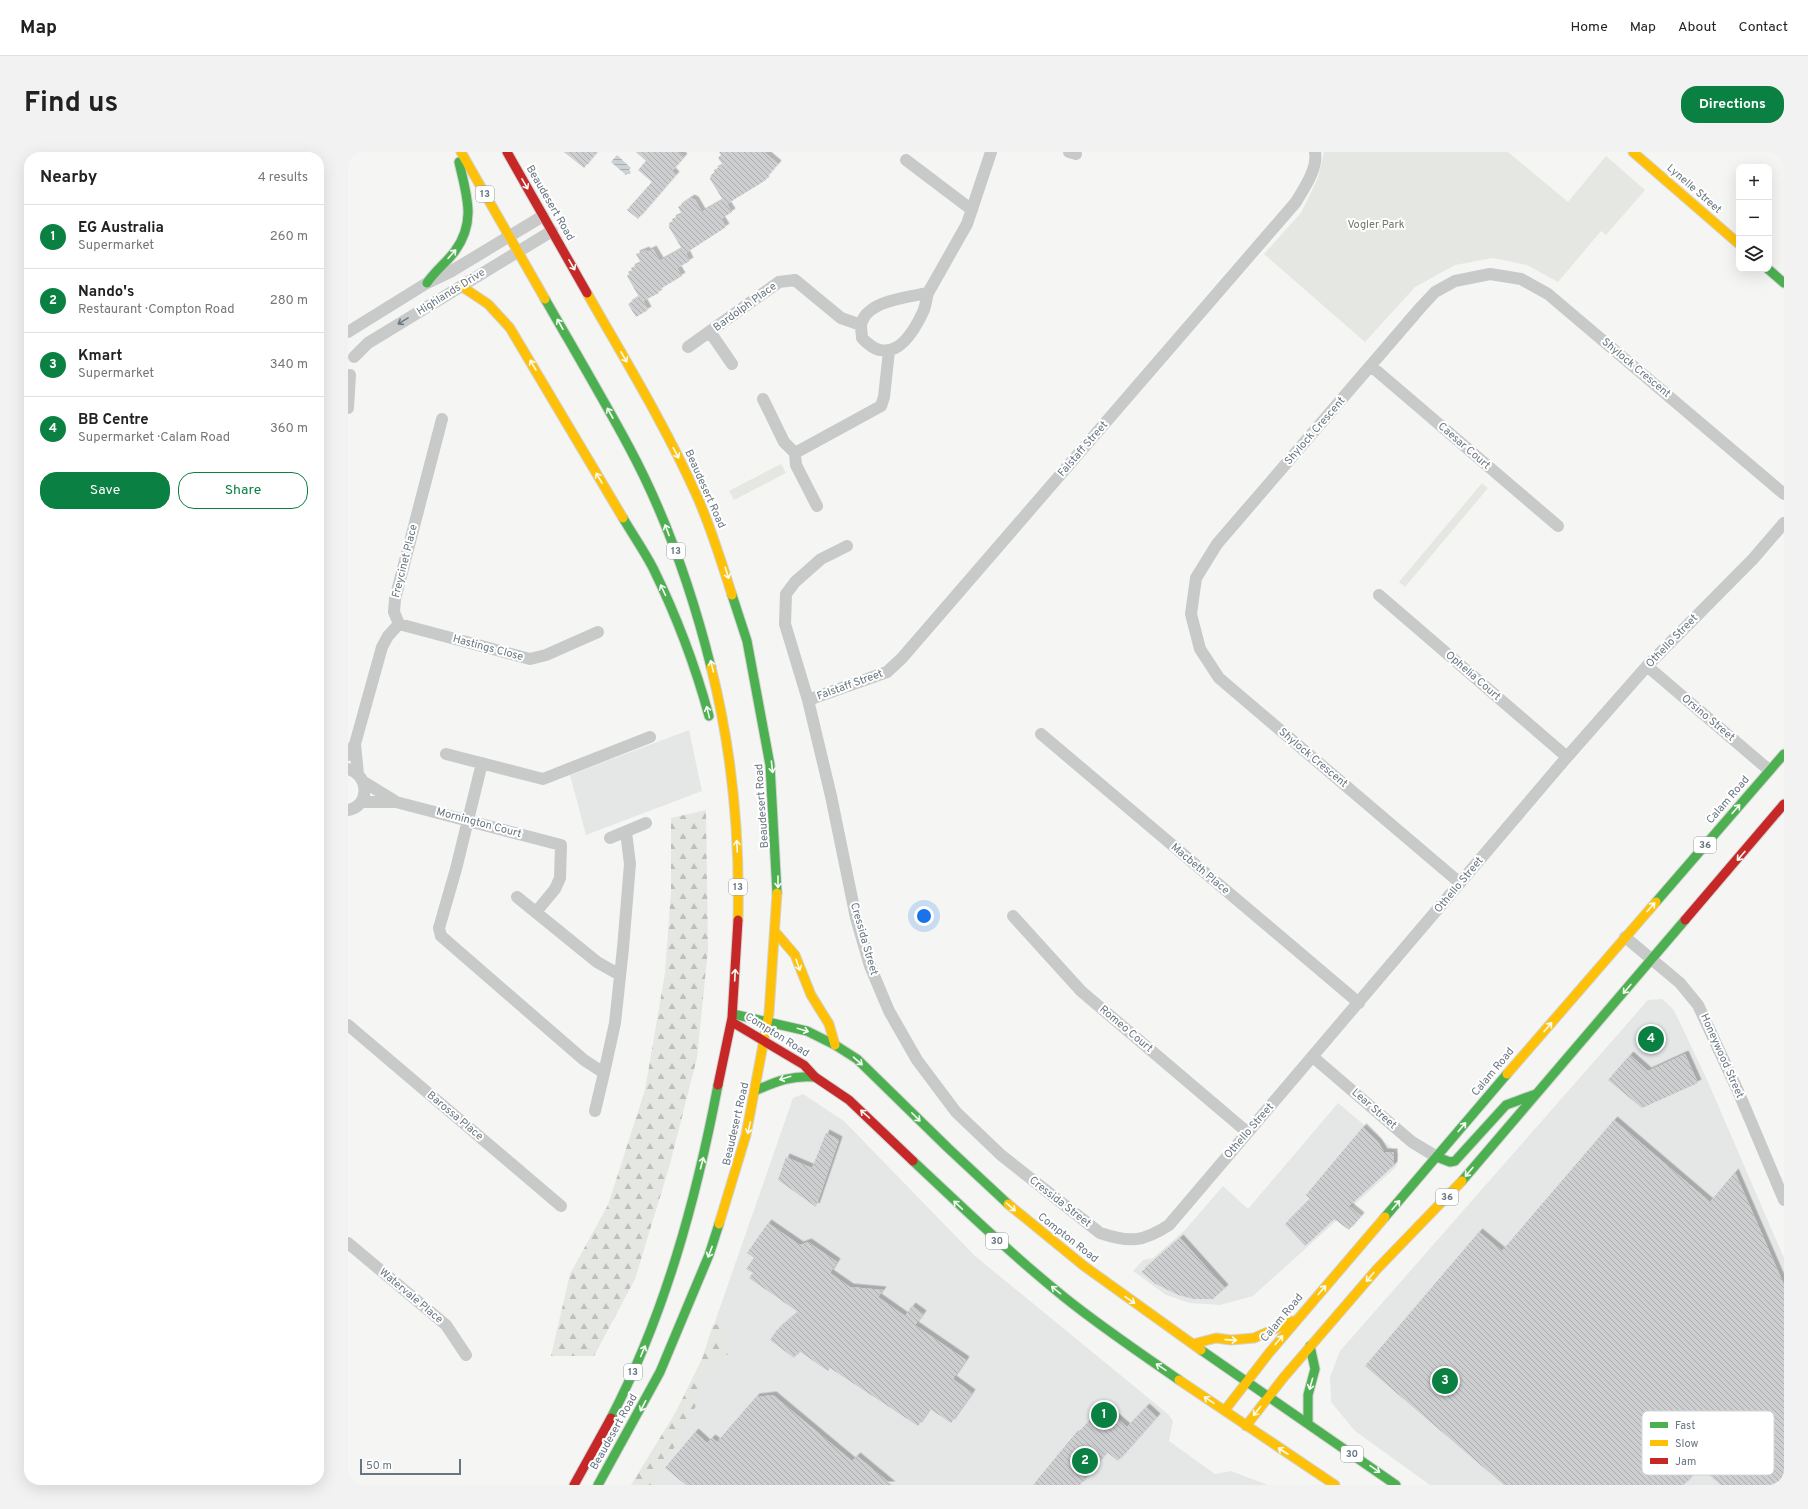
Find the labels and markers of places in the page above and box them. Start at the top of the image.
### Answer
pin: 4 [1638,1024,1664,1054]
pin: 3 [1432,1366,1458,1396]
pin: 1 [1091,1400,1117,1430]
pin: 2 [1072,1446,1098,1476]

